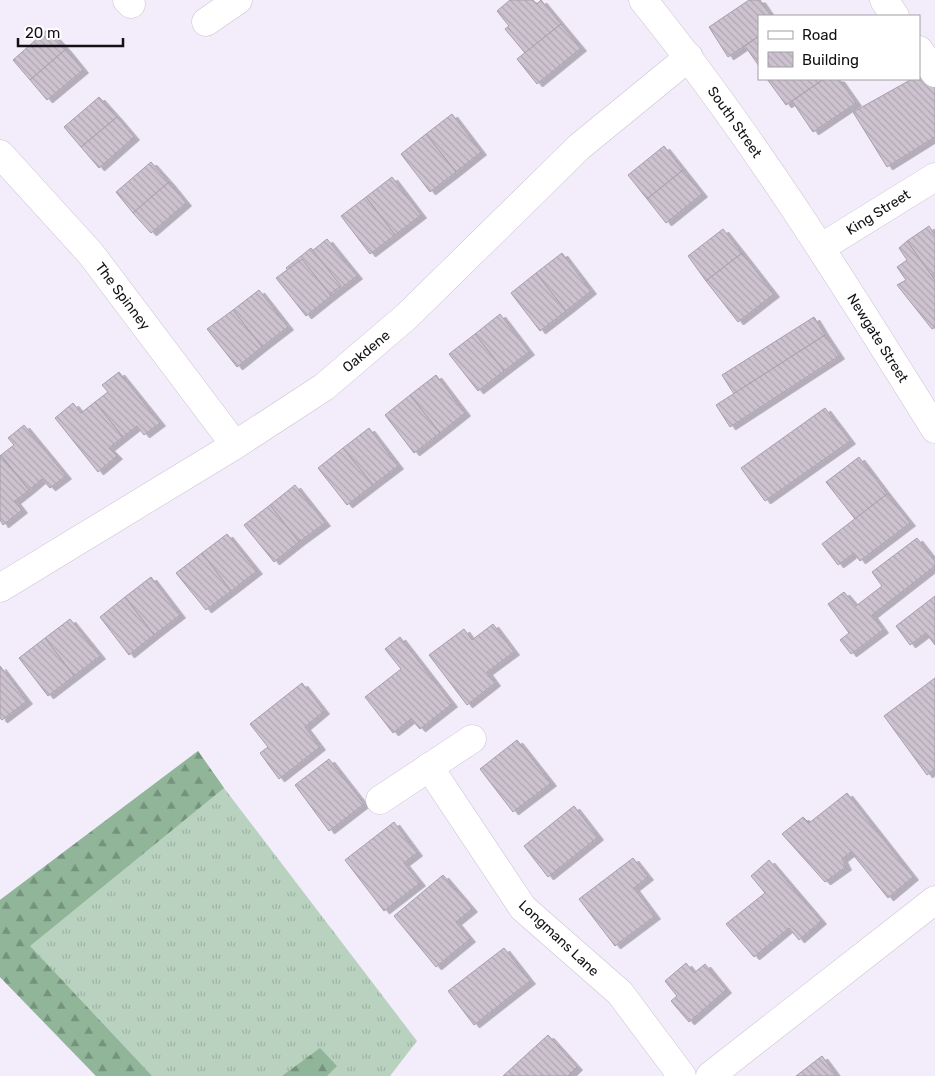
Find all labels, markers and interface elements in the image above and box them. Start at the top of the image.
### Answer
scale bar [18,15,122,47]
legend [758,15,920,80]
text: 20 m [25,24,60,42]
text: Road [802,26,838,44]
text: Building [802,51,859,69]
street label: South Street [704,83,766,162]
street label: King Street [843,186,914,239]
street label: The Spinney [92,259,154,334]
street label: Newgate Street [843,291,912,386]
street label: Oakdene [339,327,394,376]
street label: Longmans Lane [515,897,603,980]

